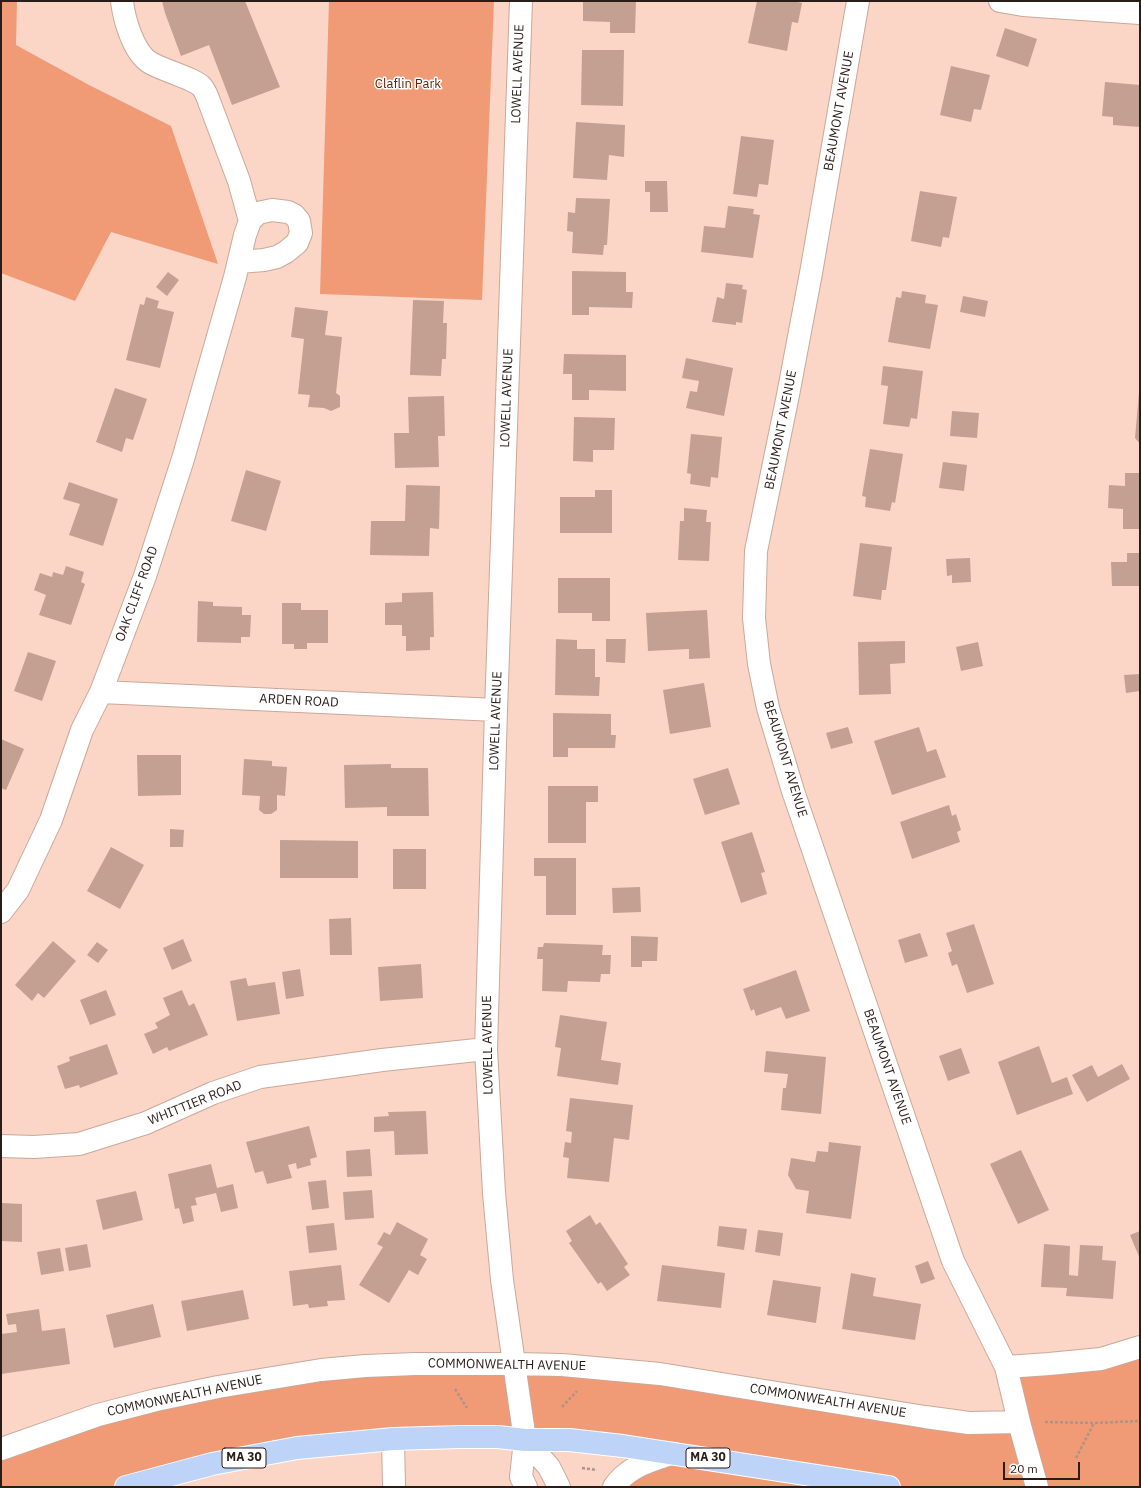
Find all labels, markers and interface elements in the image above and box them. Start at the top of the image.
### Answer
street label: LOWELL AVENUE [508,24,528,124]
street label: BEAUMONT AVENUE [821,50,857,172]
park label: Claflin Park [375,76,441,92]
street label: LOWELL AVENUE [497,348,517,448]
street label: BEAUMONT AVENUE [762,369,800,491]
street label: OAK CLIFF ROAD [113,544,161,644]
street label: LOWELL AVENUE [486,671,506,771]
street label: ARDEN ROAD [259,691,339,711]
street label: BEAUMONT AVENUE [760,699,810,819]
street label: LOWELL AVENUE [479,995,497,1095]
street label: BEAUMONT AVENUE [860,1007,914,1127]
street label: WHITTIER ROAD [146,1077,244,1129]
street label: COMMONWEALTH AVENUE [428,1356,586,1374]
street label: COMMONWEALTH AVENUE [106,1372,264,1420]
street label: COMMONWEALTH AVENUE [749,1381,907,1421]
road number: MA 30 [222,1448,266,1468]
road number: MA 30 [686,1448,730,1468]
scale bar [1005,1454,1082,1480]
text: 20 m [1010,1461,1038,1476]

